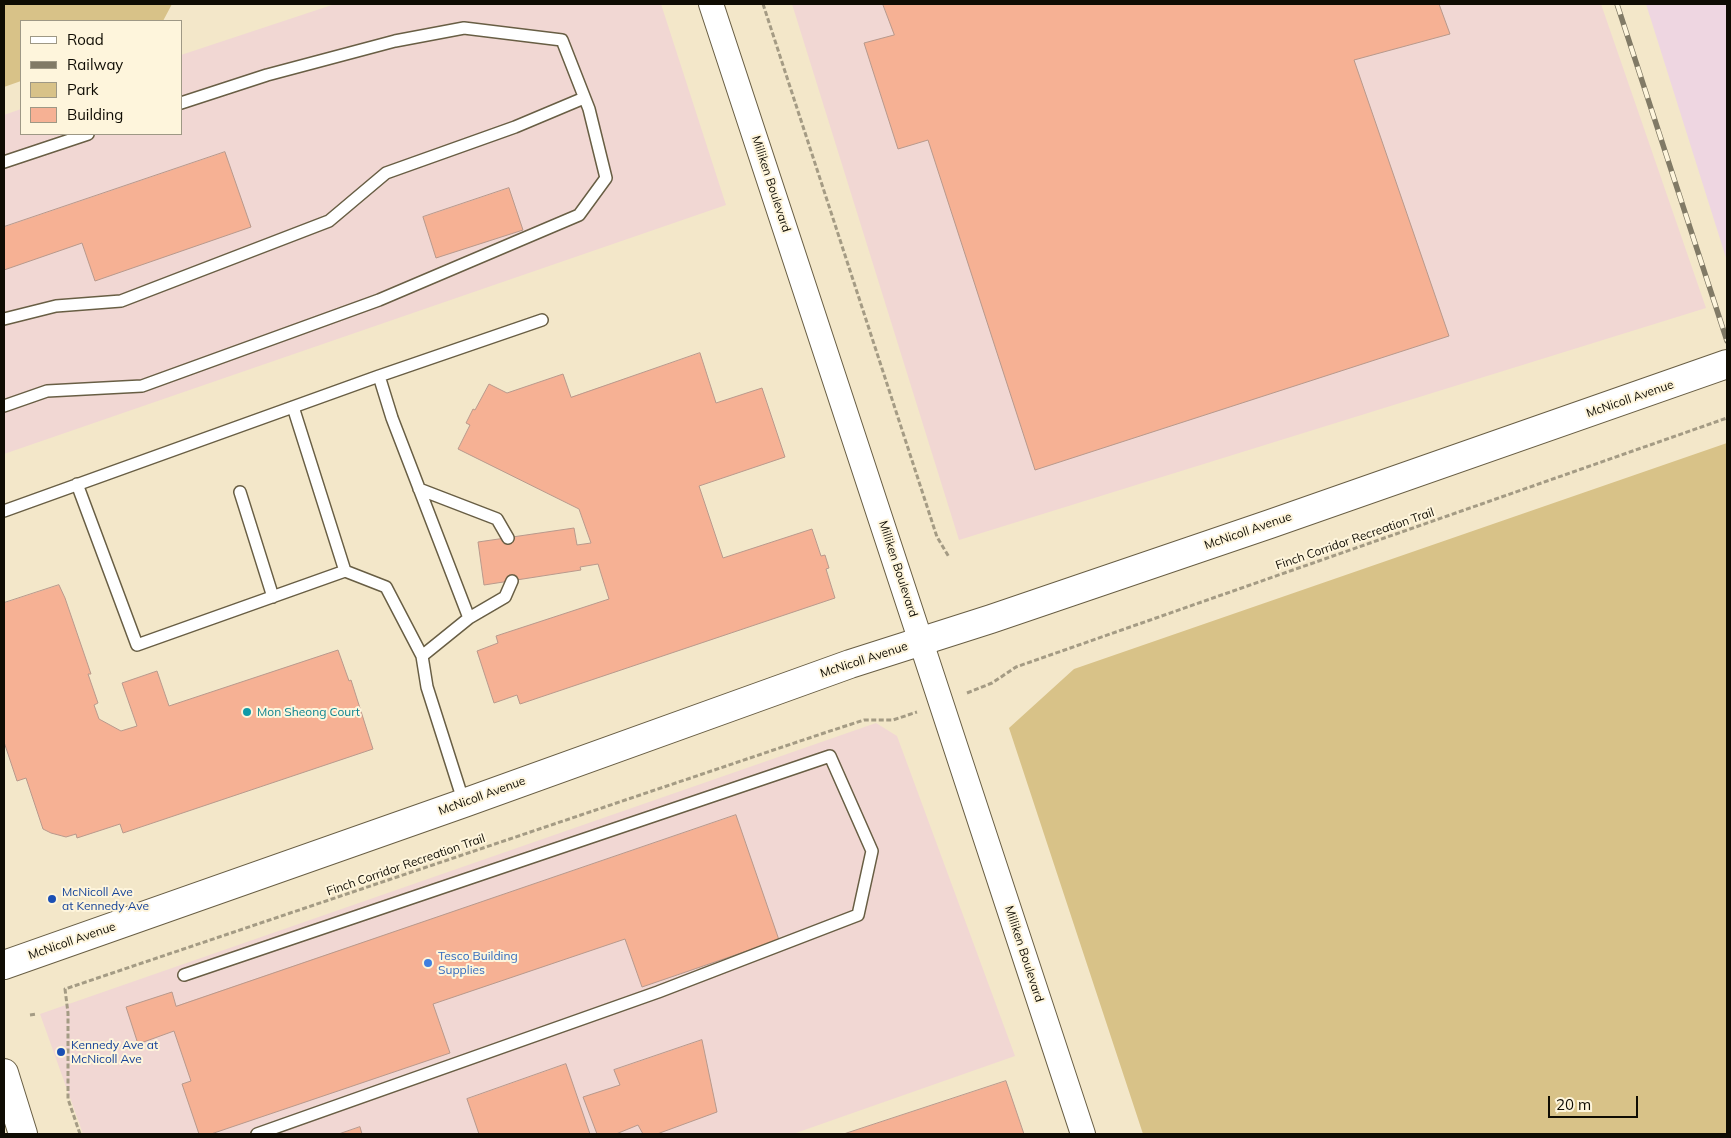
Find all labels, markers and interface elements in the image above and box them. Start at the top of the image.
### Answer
legend [20,20,182,135]
text: Road [67,30,104,49]
text: Railway [67,55,123,74]
text: Park [67,80,99,99]
text: Building [67,105,123,124]
street label: Milliken Boulevard [749,134,793,234]
street label: McNicoll Avenue [1584,377,1676,421]
street label: Finch Corridor Recreation Trail [1274,505,1436,573]
street label: McNicoll Avenue [1202,509,1294,553]
street label: Milliken Boulevard [876,519,920,619]
street label: McNicoll Avenue [818,639,910,681]
place label: Mon Sheong Court [257,705,360,719]
marker: Mon Sheong Court [241,706,253,718]
street label: McNicoll Avenue [437,774,527,818]
street label: Finch Corridor Recreation Trail [325,831,487,899]
place label: McNicoll Ave at Kennedy Ave [62,885,149,913]
marker: McNicoll Ave at Kennedy Ave [46,893,58,905]
street label: Milliken Boulevard [1002,904,1046,1004]
street label: McNicoll Avenue [26,919,118,963]
place label: Tesco Building Supplies [438,949,518,977]
marker: Tesco Building Supplies [422,957,434,969]
place label: Kennedy Ave at McNicoll Ave [71,1038,158,1066]
marker: Kennedy Ave at McNicoll Ave [55,1046,67,1058]
scale bar [1551,1086,1641,1118]
text: 20 m [1556,1095,1591,1114]

